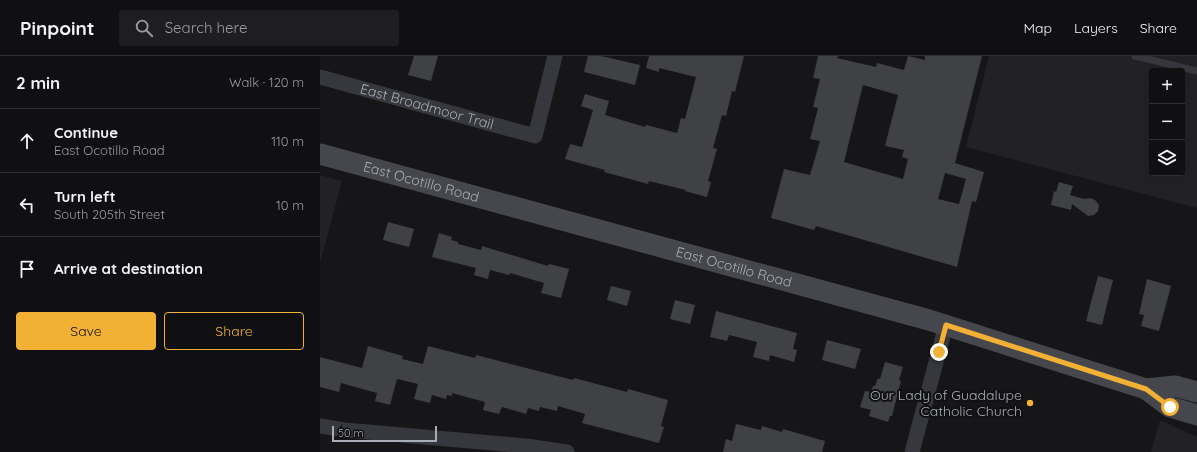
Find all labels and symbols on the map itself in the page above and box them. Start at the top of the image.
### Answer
street label: East Broadmoor Trail [358,79,496,133]
street label: East Ocotillo Road [361,157,481,206]
street label: East Ocotillo Road [674,242,794,291]
route end [930,343,948,361]
place label: Our Lady of Guadalupe Catholic Church [870,386,1022,420]
marker: Our Lady of Guadalupe Catholic Church [1025,398,1035,408]
route start [1161,398,1179,416]
scale bar [332,424,437,443]

